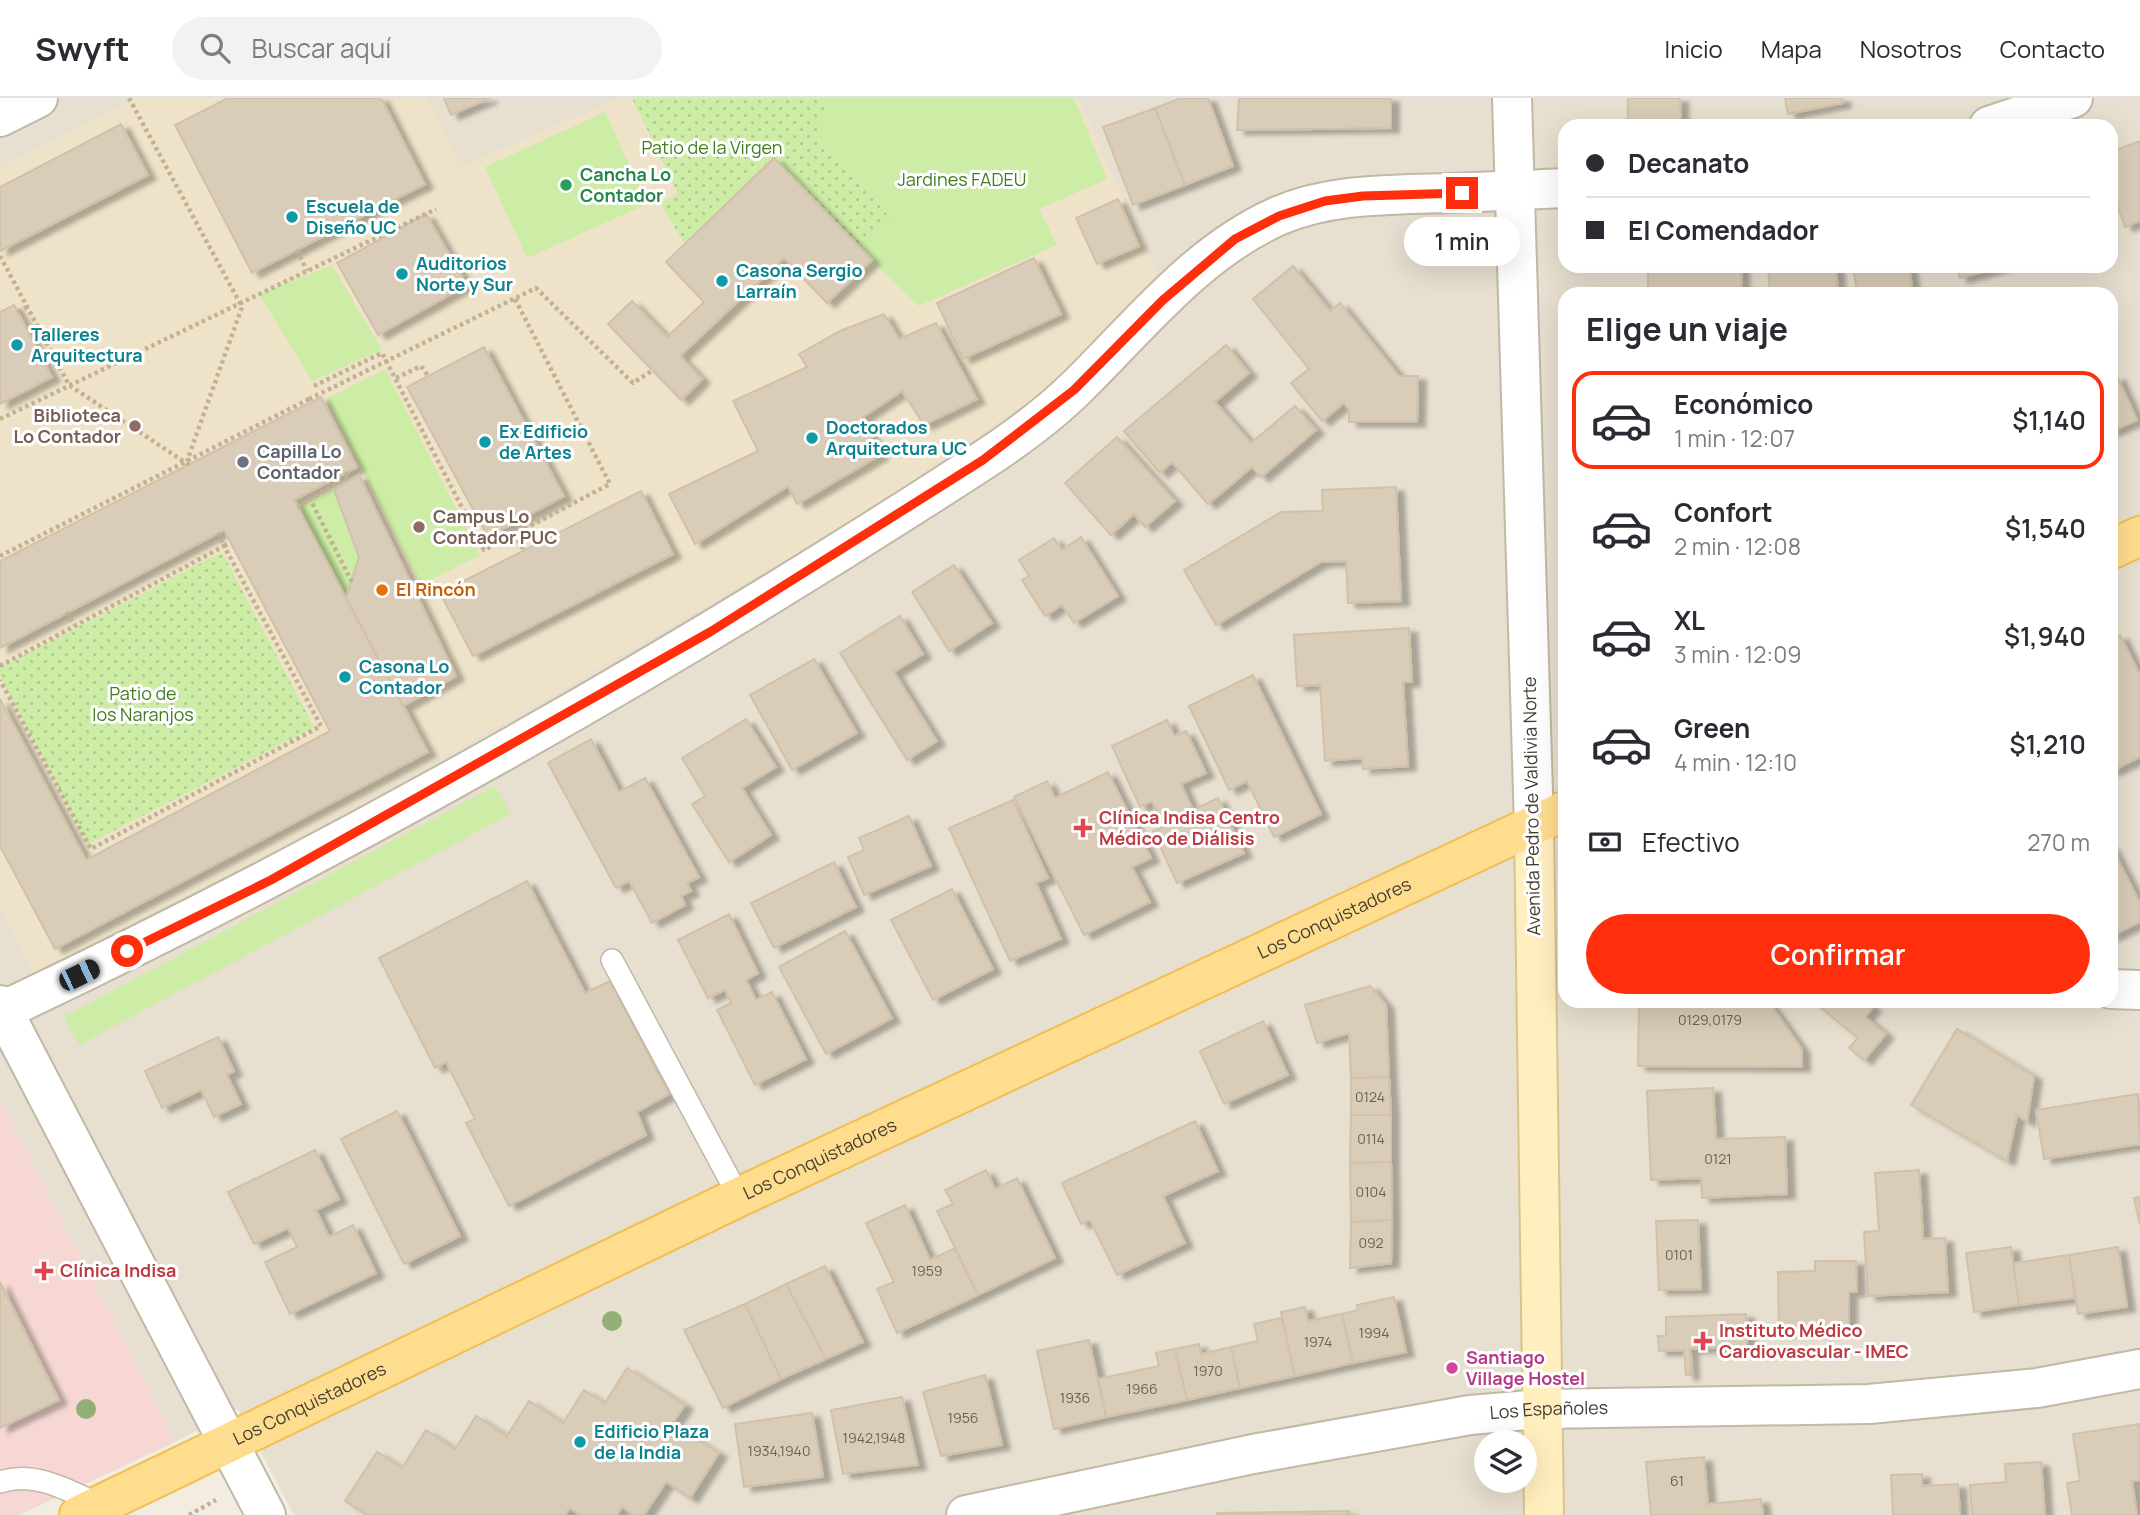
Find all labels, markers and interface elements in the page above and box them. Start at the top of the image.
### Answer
search box [172,17,662,80]
text: Swyft [35,26,130,71]
icon: search [196,29,234,67]
text: Buscar aquí [252,30,391,66]
text: Inicio [1665,32,1723,65]
text: Mapa [1761,32,1822,65]
text: Nosotros [1860,32,1962,65]
text: Contacto [2000,32,2105,65]
park label: Patio de la Virgen [641,135,783,159]
text: Decanato [1628,145,1749,181]
place label: Cancha Lo Contador [580,162,671,207]
park label: Jardines FADEU [898,167,1027,191]
marker: Cancha Lo Contador [558,177,574,193]
route end [1446,177,1478,209]
place label: Escuela de Diseño UC [306,194,400,239]
marker: Escuela de Diseño UC [284,209,300,225]
text: El Comendador [1628,212,1819,248]
callout: 1 min [1404,217,1520,266]
text: 1 min [1435,225,1489,257]
place label: Auditorios Norte y Sur [416,251,513,296]
place label: Casona Sergio Larraín [736,258,863,303]
marker: Auditorios Norte y Sur [394,266,410,282]
marker: Casona Sergio Larraín [714,273,730,289]
text: Elige un viaje [1586,307,1788,351]
place label: Talleres Arquitectura [31,322,143,367]
marker: Talleres Arquitectura [9,337,25,353]
text: Económico [1674,386,1813,422]
icon: car [1590,389,1653,452]
text: $1,140 [2012,402,2086,438]
place label: Biblioteca Lo Contador [13,403,121,448]
place label: Doctorados Arquitectura UC [826,415,967,460]
marker: Biblioteca Lo Contador [127,418,143,434]
place label: Ex Edificio de Artes [499,419,588,464]
text: 1 min · 12:07 [1674,422,1795,454]
marker: Doctorados Arquitectura UC [804,430,820,446]
marker: Ex Edificio de Artes [477,434,493,450]
place label: Capilla Lo Contador [257,439,342,484]
marker: Capilla Lo Contador [235,454,251,470]
text: Confort [1674,494,1773,530]
icon: car [1590,497,1653,560]
place label: Campus Lo Contador PUC [433,504,558,549]
text: $1,540 [2005,510,2086,546]
marker: Campus Lo Contador PUC [411,519,427,535]
text: 2 min · 12:08 [1674,530,1801,562]
place label: El Rincón [396,577,476,601]
marker: El Rincón [374,582,390,598]
text: XL [1674,602,1705,638]
icon: car [1590,605,1653,668]
text: $1,940 [2004,618,2086,654]
text: 3 min · 12:09 [1674,638,1802,670]
place label: Casona Lo Contador [359,654,450,699]
marker: Casona Lo Contador [337,669,353,685]
street label: Avenida Pedro de Valdivia Norte [1517,676,1545,936]
park label: Patio de los Naranjos [92,681,194,726]
text: Green [1674,710,1750,746]
icon: car [1590,713,1653,776]
text: $1,210 [2010,726,2086,762]
text: 4 min · 12:10 [1674,746,1797,778]
place label: Clínica Indisa Centro Médico de Diálisis [1099,805,1280,850]
marker: Clínica Indisa Centro Médico de Diálisis [1073,818,1093,838]
icon: cash [1586,823,1624,861]
text: Efectivo [1642,824,1740,860]
text: 270 m [2027,826,2090,858]
street label: Los Conquistadores [1253,871,1415,964]
button: Confirmar [1586,914,2090,994]
route start [111,935,143,967]
car [56,956,103,994]
house number: 0129,0179 [1678,1010,1742,1029]
house number: 0124 [1355,1087,1385,1106]
street label: Los Conquistadores [739,1112,900,1204]
house number: 0114 [1357,1129,1385,1148]
house number: 0121 [1704,1149,1732,1168]
house number: 0104 [1356,1182,1386,1201]
house number: 092 [1358,1233,1384,1252]
house number: 0101 [1665,1245,1693,1264]
place label: Clínica Indisa [60,1258,176,1282]
marker: Clínica Indisa [34,1261,54,1281]
house number: 1959 [912,1261,942,1280]
place label: Instituto Médico Cardiovascular - IMEC [1719,1318,1909,1363]
house number: 1994 [1358,1323,1390,1342]
marker: Instituto Médico Cardiovascular - IMEC [1693,1331,1713,1351]
house number: 1974 [1304,1332,1332,1351]
place label: Santiago Village Hostel [1466,1345,1585,1390]
street label: Los Conquistadores [229,1356,390,1450]
marker: Santiago Village Hostel [1444,1360,1460,1376]
house number: 1970 [1193,1361,1223,1380]
house number: 1966 [1126,1379,1158,1398]
house number: 1936 [1060,1388,1090,1407]
street label: Los Españoles [1489,1395,1608,1424]
house number: 1956 [948,1408,978,1427]
place label: Edificio Plaza de la India [594,1419,709,1464]
house number: 1942,1948 [843,1428,905,1447]
map controls [1474,1430,1537,1493]
button: layers [1474,1430,1537,1493]
marker: Edificio Plaza de la India [572,1434,588,1450]
house number: 1934,1940 [748,1441,810,1460]
house number: 61 [1670,1471,1684,1490]

